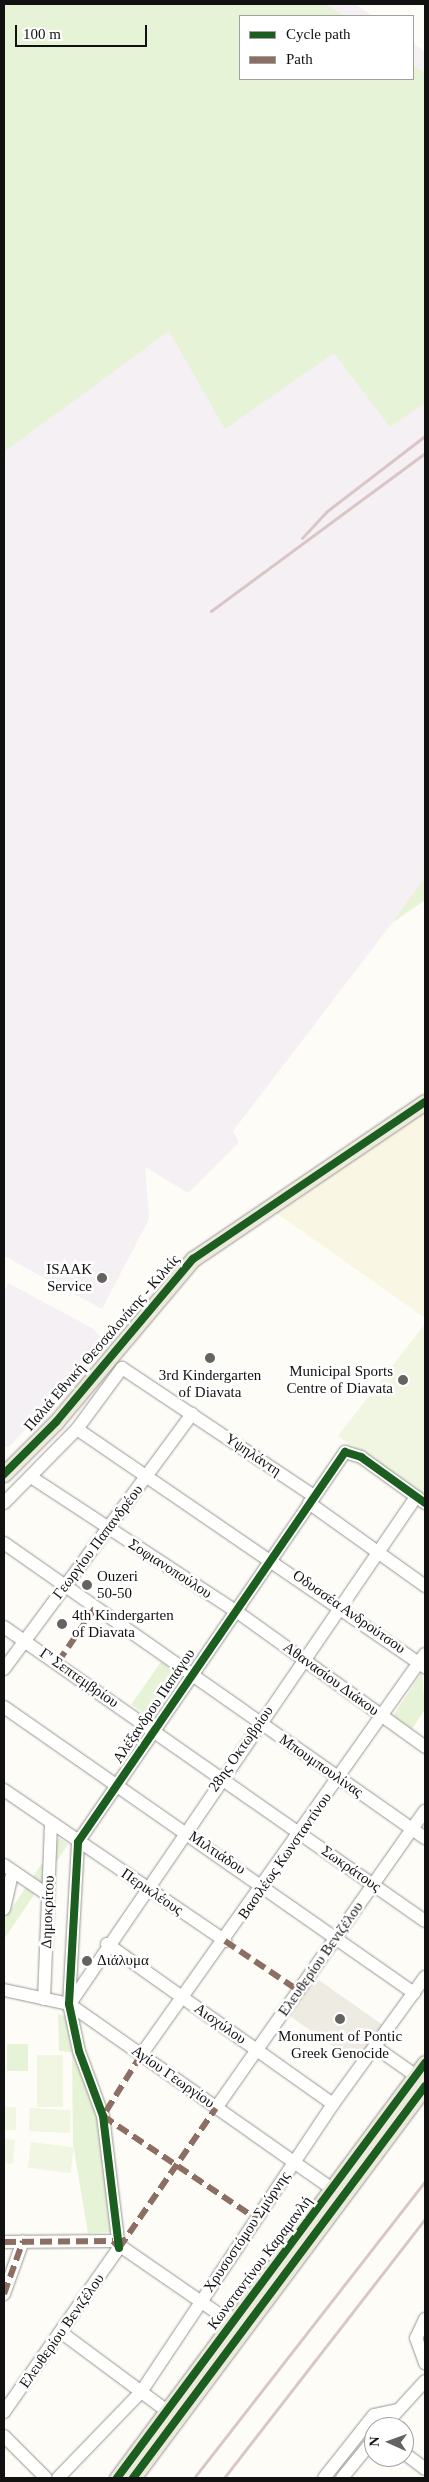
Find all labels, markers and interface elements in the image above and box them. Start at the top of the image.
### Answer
scale bar [18,15,150,47]
legend [239,15,414,80]
text: 100 m [23,26,61,42]
text: Cycle path [286,26,351,42]
text: Path [286,51,313,67]
street label: Παλιά Εθνική Θεσσαλονίκης - Κιλκίς [20,1251,184,1435]
place label: ISAAK Service [46,1260,92,1295]
marker: ISAAK Service [96,1272,108,1284]
marker: 3rd Kindergarten of Diavata [204,1352,216,1364]
place label: Municipal Sports Centre of Diavata [286,1362,393,1397]
place label: 3rd Kindergarten of Diavata [159,1366,261,1401]
marker: Municipal Sports Centre of Diavata [397,1374,409,1386]
street label: Υψηλάντη [221,1430,285,1480]
street label: Γεωργίου Παπανδρέου [49,1481,147,1603]
street label: Σοφιανοπούλου [125,1535,215,1603]
street label: Οδυσσέα Ανδρούτσου [289,1566,409,1658]
place label: Ouzeri 50-50 [97,1567,138,1602]
marker: Ouzeri 50-50 [81,1579,93,1591]
place label: 4th Kindergarten of Diavata [72,1606,174,1641]
marker: 4th Kindergarten of Diavata [56,1618,68,1630]
street label: Αθανασίου Διάκου [279,1638,383,1720]
street label: Γ' Σεπτεμβρίου [36,1644,122,1712]
street label: Αλέξανδρου Παπάγου [109,1645,199,1767]
street label: 28ης Οκτωβρίου [205,1703,277,1795]
street label: Μπουμπουλίνας [276,1730,366,1802]
street label: Βασιλέως Κωνσταντίνου [234,1789,336,1923]
street label: Μιλτιάδου [185,1827,249,1879]
street label: Σωκράτους [318,1842,384,1896]
street label: Περικλέους [118,1865,186,1919]
street label: Δημοκρίτου [38,1875,58,1949]
street label: Ελευθερίου Βενιζέλου [275,1898,367,2020]
place label: Διάλυμα [97,1952,149,1970]
marker: Διάλυμα [81,1955,93,1967]
street label: Αισχύλου [191,2000,249,2048]
marker: Monument of Pontic Greek Genocide [334,2013,346,2025]
place label: Monument of Pontic Greek Genocide [278,2027,402,2062]
street label: Αγίου Γεωργίου [128,2042,218,2112]
street label: Χρυσοστόμου Σμύρνης [200,2168,294,2296]
street label: Κωνσταντίνου Καραμανλή [204,2193,316,2333]
street label: Ελευθερίου Βενιζέλου [16,2270,108,2392]
north arrow [364,2417,414,2467]
text: N [367,2436,382,2447]

